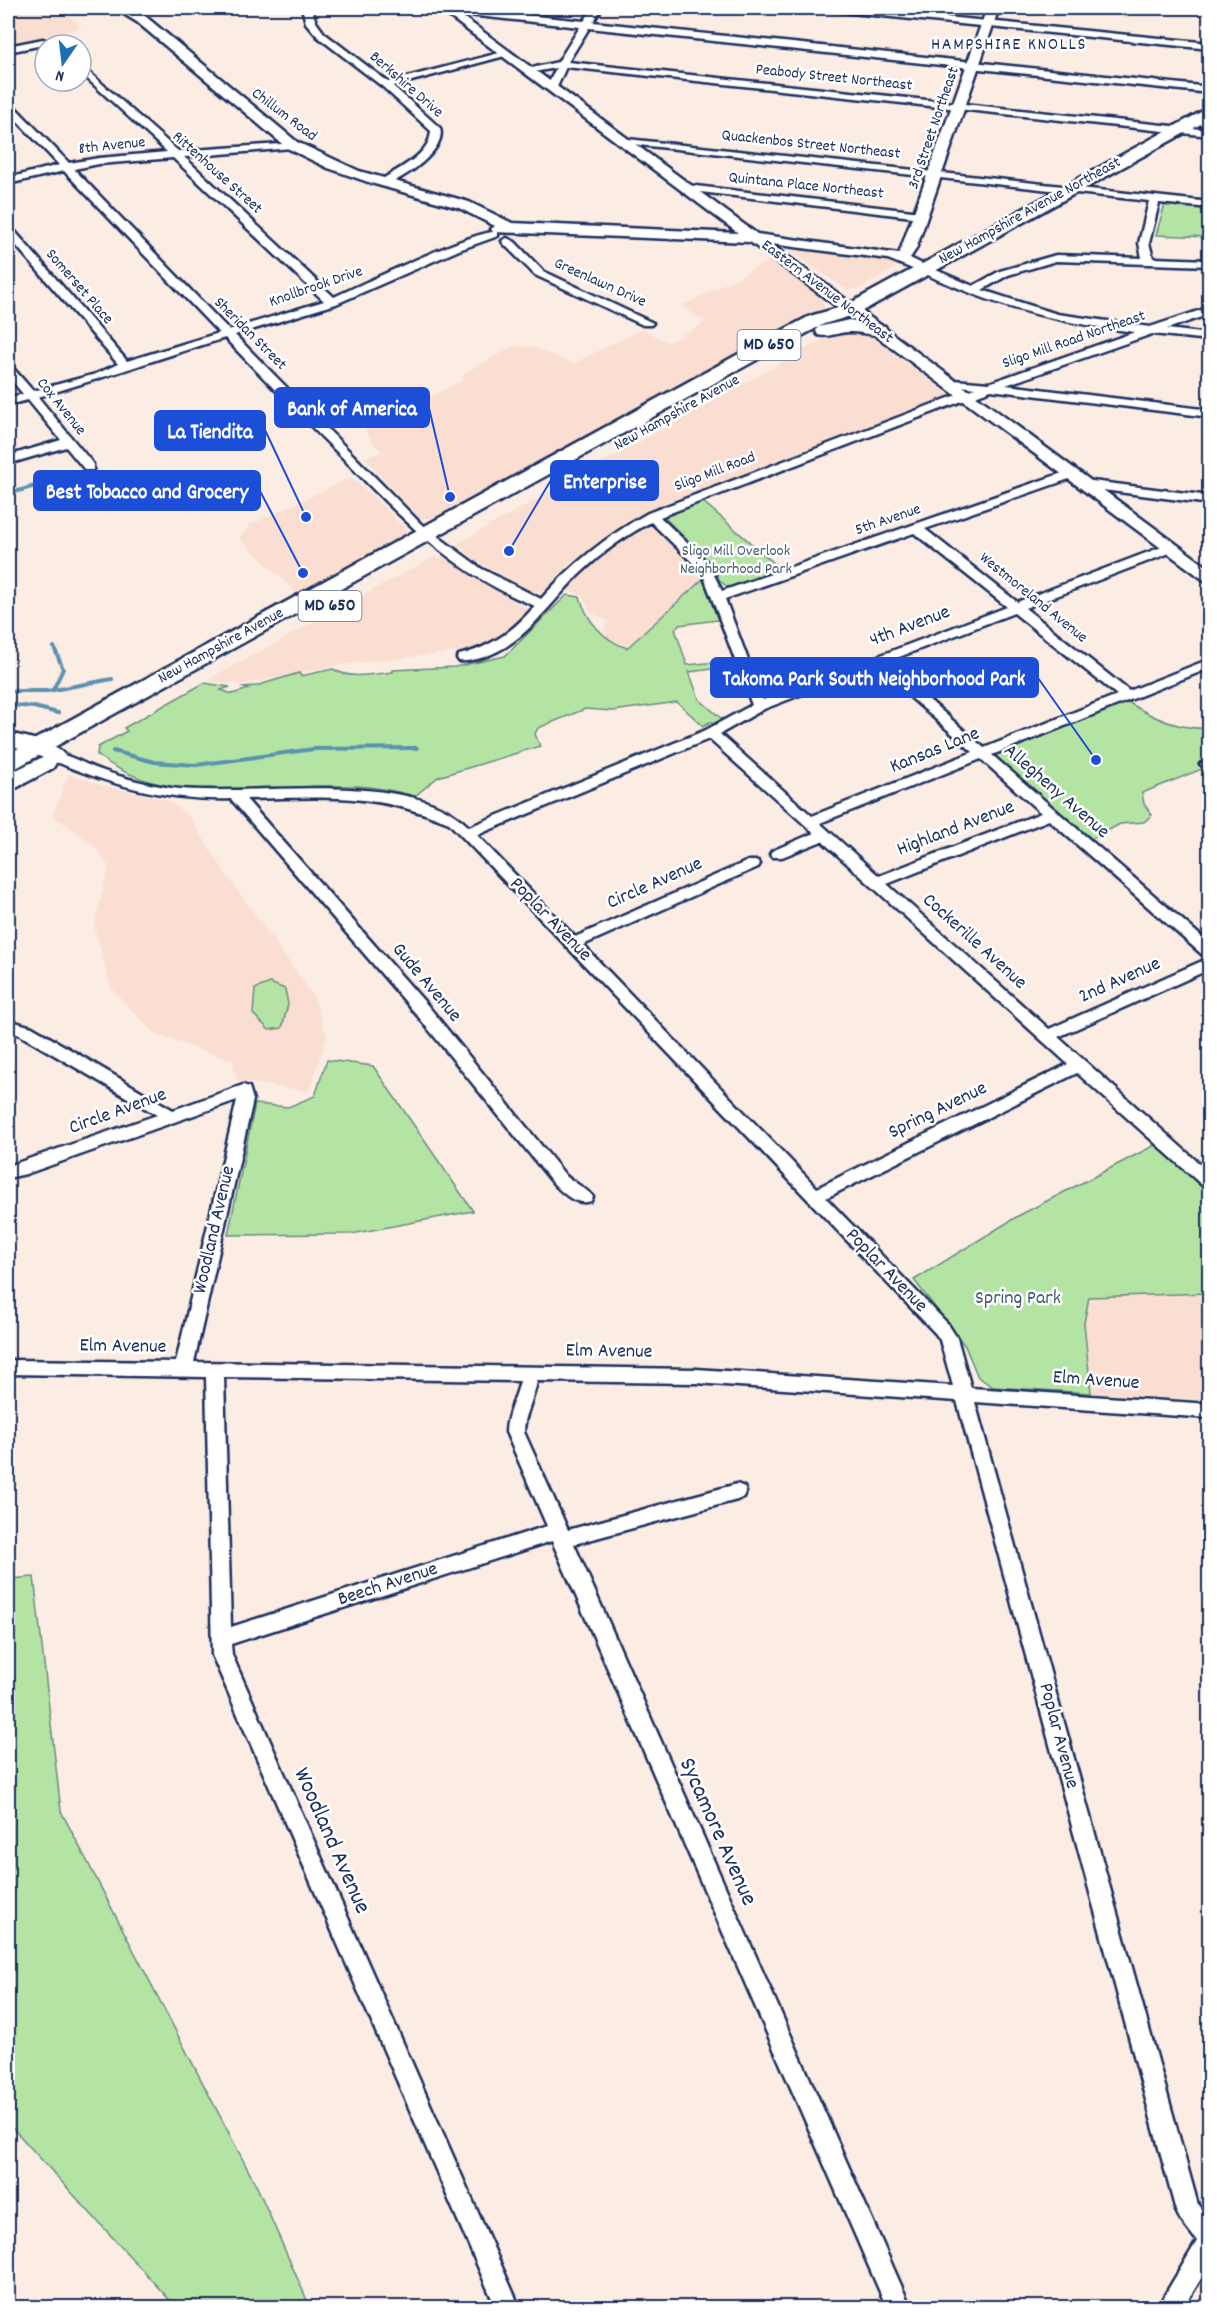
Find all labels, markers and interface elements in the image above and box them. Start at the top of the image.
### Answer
north arrow [33,33,93,93]
district label: HAMPSHIRE KNOLLS [931,33,1087,58]
street label: Berkshire Drive [364,46,448,124]
street label: Peabody Street Northeast [755,58,914,98]
text: N [53,63,67,87]
street label: 3rd Street Northeast [902,64,966,192]
street label: Chillum Road [246,83,322,147]
street label: Quackenbos Street Northeast [721,124,902,166]
street label: Rittenhouse Street [167,126,267,220]
street label: 8th Avenue [77,131,147,161]
street label: New Hampshire Avenue Northeast [935,151,1125,271]
street label: Quintana Place Northeast [727,166,885,206]
street label: Eastern Avenue Northeast [756,235,898,349]
street label: Somerset Place [40,244,118,330]
street label: Greenlawn Drive [550,252,650,314]
street label: Knollbrook Drive [266,260,366,314]
street label: Sheridan Street [208,292,292,376]
street label: Sligo Mill Road Northeast [999,305,1149,375]
road number: MD 650 [738,330,800,360]
street label: New Hampshire Avenue [610,369,744,457]
street label: Cox Avenue [31,373,91,441]
callout: Bank of America [275,388,429,427]
text: Bank of America [287,396,418,426]
callout: La Tiendita [155,411,265,450]
text: La Tiendita [167,419,254,449]
street label: Sligo Mill Road [671,446,759,498]
callout: Enterprise [551,461,658,500]
text: Enterprise [563,469,647,499]
callout: Best Tobacco and Grocery [34,471,260,510]
text: Best Tobacco and Grocery [46,479,250,509]
street label: 5th Avenue [852,498,924,542]
park label: Sligo Mill Overlook Neighborhood Park [680,540,792,581]
street label: Westmoreland Avenue [974,547,1092,649]
road number: MD 650 [298,591,362,621]
street label: 4th Avenue [866,599,954,655]
street label: New Hampshire Avenue [154,602,288,690]
callout: Takoma Park South Neighborhood Park [711,658,1038,697]
text: Takoma Park South Neighborhood Park [723,666,1026,696]
street label: Kansas Lane [886,720,984,782]
street label: Allegheny Avenue [997,738,1115,846]
street label: Highland Avenue [893,794,1019,864]
street label: Circle Avenue [603,850,707,918]
street label: Poplar Avenue [502,871,598,969]
street label: Cockerille Avenue [915,887,1033,997]
street label: Gude Avenue [384,937,468,1029]
street label: 2nd Avenue [1075,951,1165,1011]
street label: Spring Avenue [884,1075,992,1147]
street label: Circle Avenue [65,1081,171,1143]
street label: Woodland Avenue [187,1163,243,1297]
street label: Poplar Avenue [838,1222,934,1320]
park label: Spring Park [975,1285,1061,1313]
street label: Elm Avenue [79,1332,167,1362]
street label: Elm Avenue [565,1337,653,1367]
street label: Elm Avenue [1052,1364,1141,1398]
street label: Beech Avenue [334,1556,442,1614]
street label: Poplar Avenue [1030,1680,1086,1792]
street label: Sycamore Avenue [669,1752,765,1912]
street label: Woodland Avenue [284,1762,378,1920]

